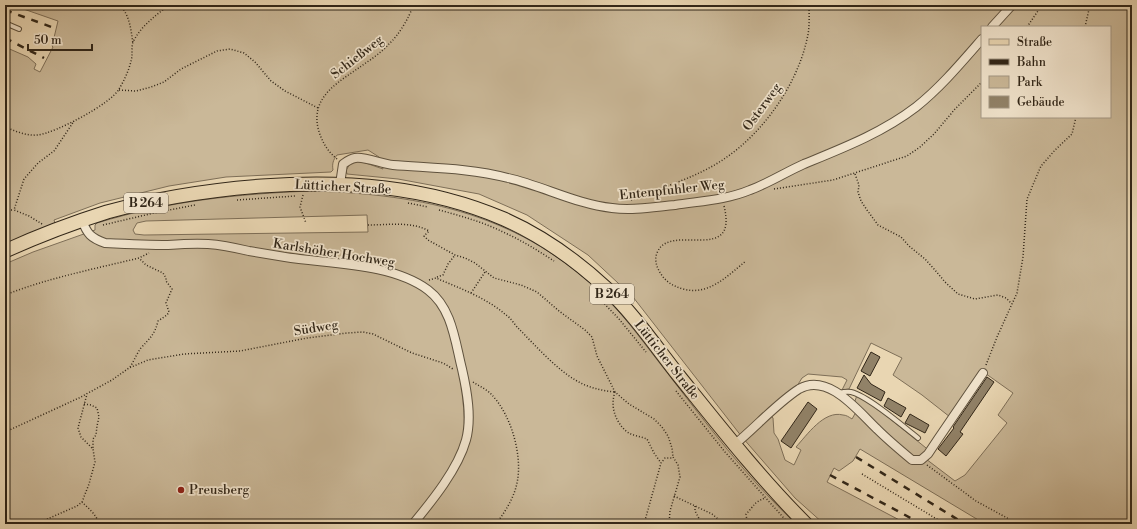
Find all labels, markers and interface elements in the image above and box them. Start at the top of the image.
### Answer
scale bar [28,26,92,52]
legend [981,26,1111,118]
street label: Schießweg [328,31,387,82]
text: 50 m [34,33,62,48]
text: Straße [1017,35,1052,50]
text: Bahn [1016,55,1046,70]
text: Park [1017,75,1043,90]
street label: Osterweg [739,80,785,134]
text: Gebäude [1017,95,1065,110]
street label: Lütticher Straße [294,176,392,198]
street label: Entenpfuhler Weg [619,176,726,203]
road number: B 264 [124,193,168,213]
street label: Karlshöher Hochweg [272,235,396,271]
road number: B 264 [590,284,634,304]
street label: Südweg [293,317,340,339]
street label: Lütticher Straße [631,317,703,403]
place label: Preusberg [189,482,250,498]
marker: Preusberg [176,485,186,495]

